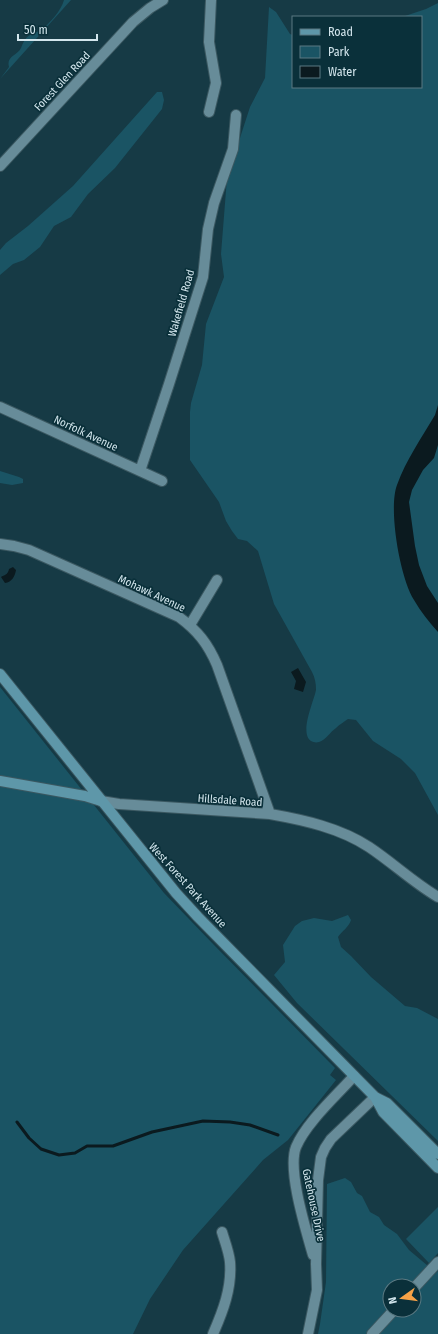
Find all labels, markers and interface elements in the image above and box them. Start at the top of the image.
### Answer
scale bar [18,16,97,42]
legend [292,16,422,88]
text: 50 m [24,23,48,37]
text: Road [328,25,353,39]
text: Park [328,45,350,59]
street label: Forest Glen Road [32,49,93,114]
text: Water [328,65,357,79]
street label: Wakefield Road [166,268,197,338]
street label: Norfolk Avenue [52,413,120,454]
street label: Mohawk Avenue [116,572,187,615]
street label: Hillsdale Road [197,792,263,809]
street label: West Forest Park Avenue [146,840,229,930]
street label: Gatehouse Drive [299,1168,328,1243]
north arrow [382,1278,422,1318]
text: N [386,1296,400,1305]

